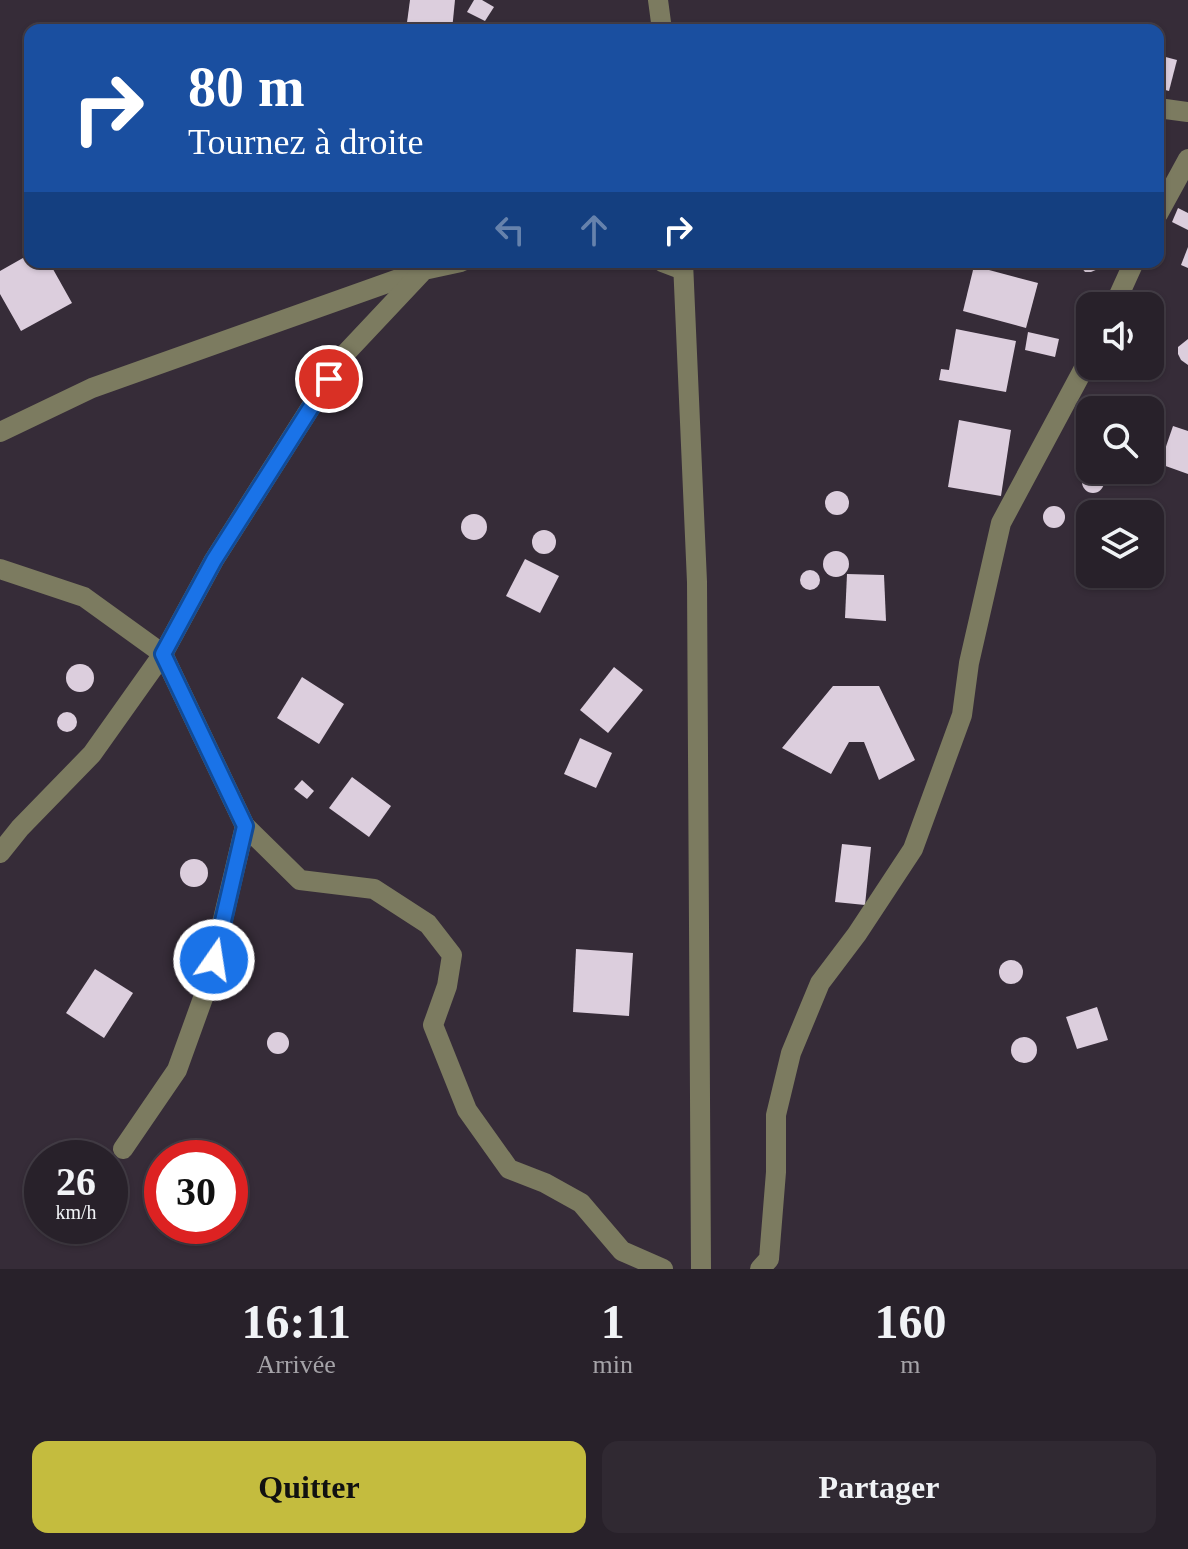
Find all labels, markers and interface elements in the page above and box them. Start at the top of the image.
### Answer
icon: right [56,56,160,160]
text: 80 m [188,56,305,118]
text: Tournez à droite [188,122,423,162]
icon: left [488,208,532,252]
icon: ahead [572,208,616,252]
icon: right [656,208,700,252]
map controls [1076,292,1164,588]
button: sound [1076,292,1164,380]
pin [295,345,363,413]
icon: arrive [307,357,351,401]
button: search [1076,396,1164,484]
button: layers [1076,500,1164,588]
position arrow [172,918,256,1002]
speed limit sign: 30 [144,1140,248,1244]
text: 26 [56,1159,96,1204]
text: km/h [55,1201,97,1223]
text: 16:11 [242,1295,351,1348]
text: 1 [601,1295,625,1348]
text: 160 [874,1295,946,1348]
text: Arrivée [257,1350,336,1379]
text: min [592,1350,633,1379]
text: m [900,1350,921,1379]
button: Quitter [32,1441,586,1533]
button: Partager [602,1441,1156,1533]

